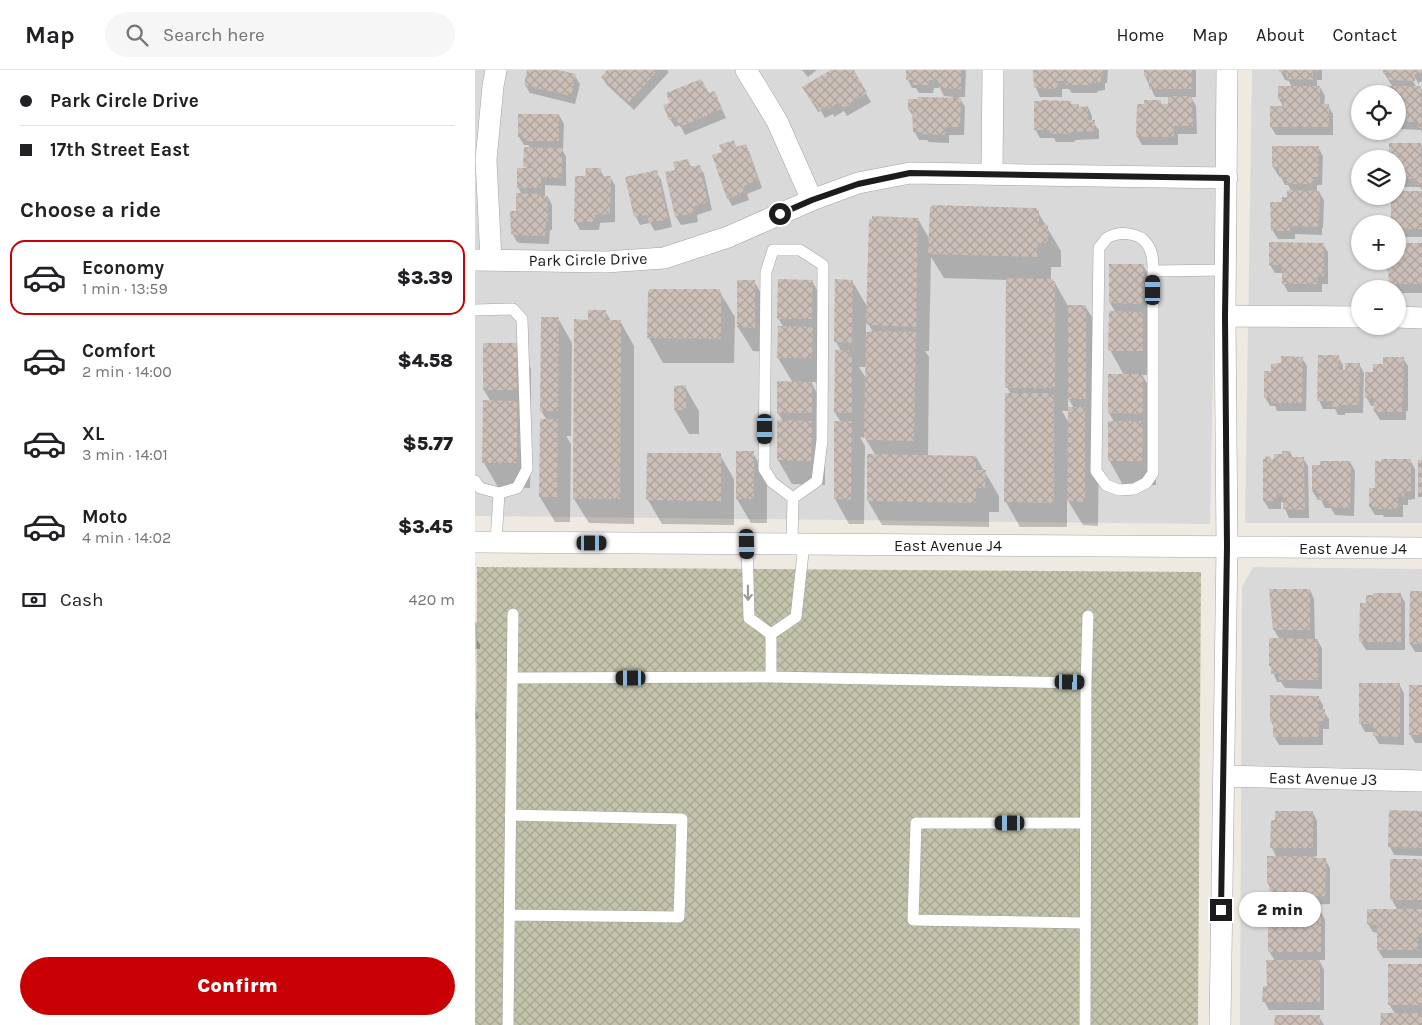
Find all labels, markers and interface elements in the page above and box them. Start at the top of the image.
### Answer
search box [105,12,455,57]
text: Map [25,21,75,49]
icon: search [123,21,151,49]
text: Search here [163,24,265,46]
text: Home [1116,24,1164,46]
text: Map [1192,24,1228,46]
text: About [1256,24,1305,46]
text: Contact [1333,24,1397,46]
map controls [1351,85,1406,335]
button: locate [1351,85,1406,140]
text: Park Circle Drive [50,90,199,112]
text: 17th Street East [50,139,190,161]
button: layers [1351,150,1406,205]
text: Choose a ride [20,197,161,223]
route start [769,203,791,225]
button: + [1351,215,1406,270]
street label: Park Circle Drive [528,249,648,270]
icon: car [22,255,67,300]
text: Economy [82,257,164,279]
text: $3.39 [397,267,453,289]
car [1145,275,1160,305]
text: 1 min · 13:59 [82,279,168,298]
button: − [1351,280,1406,335]
icon: car [22,338,67,383]
text: Comfort [82,340,156,362]
text: $4.58 [398,350,453,372]
text: 2 min · 14:00 [82,362,172,381]
car [757,414,772,444]
icon: car [22,421,67,466]
text: XL [82,423,104,445]
text: $5.77 [402,433,453,455]
text: 3 min · 14:01 [82,445,168,464]
icon: car [22,504,67,549]
text: Moto [82,506,128,528]
text: $3.45 [398,516,453,538]
text: 4 min · 14:02 [82,528,171,547]
car [739,529,754,559]
car [577,536,607,551]
street label: East Avenue J4 [894,536,1002,555]
street label: East Avenue J4 [1299,539,1407,558]
one-way arrow [743,584,753,600]
icon: cash [20,586,48,614]
text: Cash [60,589,104,611]
text: 420 m [409,590,455,609]
car [616,671,646,686]
car [1054,674,1085,690]
street label: East Avenue J3 [1269,768,1377,789]
car [995,816,1025,831]
callout: 2 min [1239,892,1321,928]
route end [1210,899,1232,921]
text: 2 min [1257,900,1303,919]
button: Confirm [20,957,455,1015]

